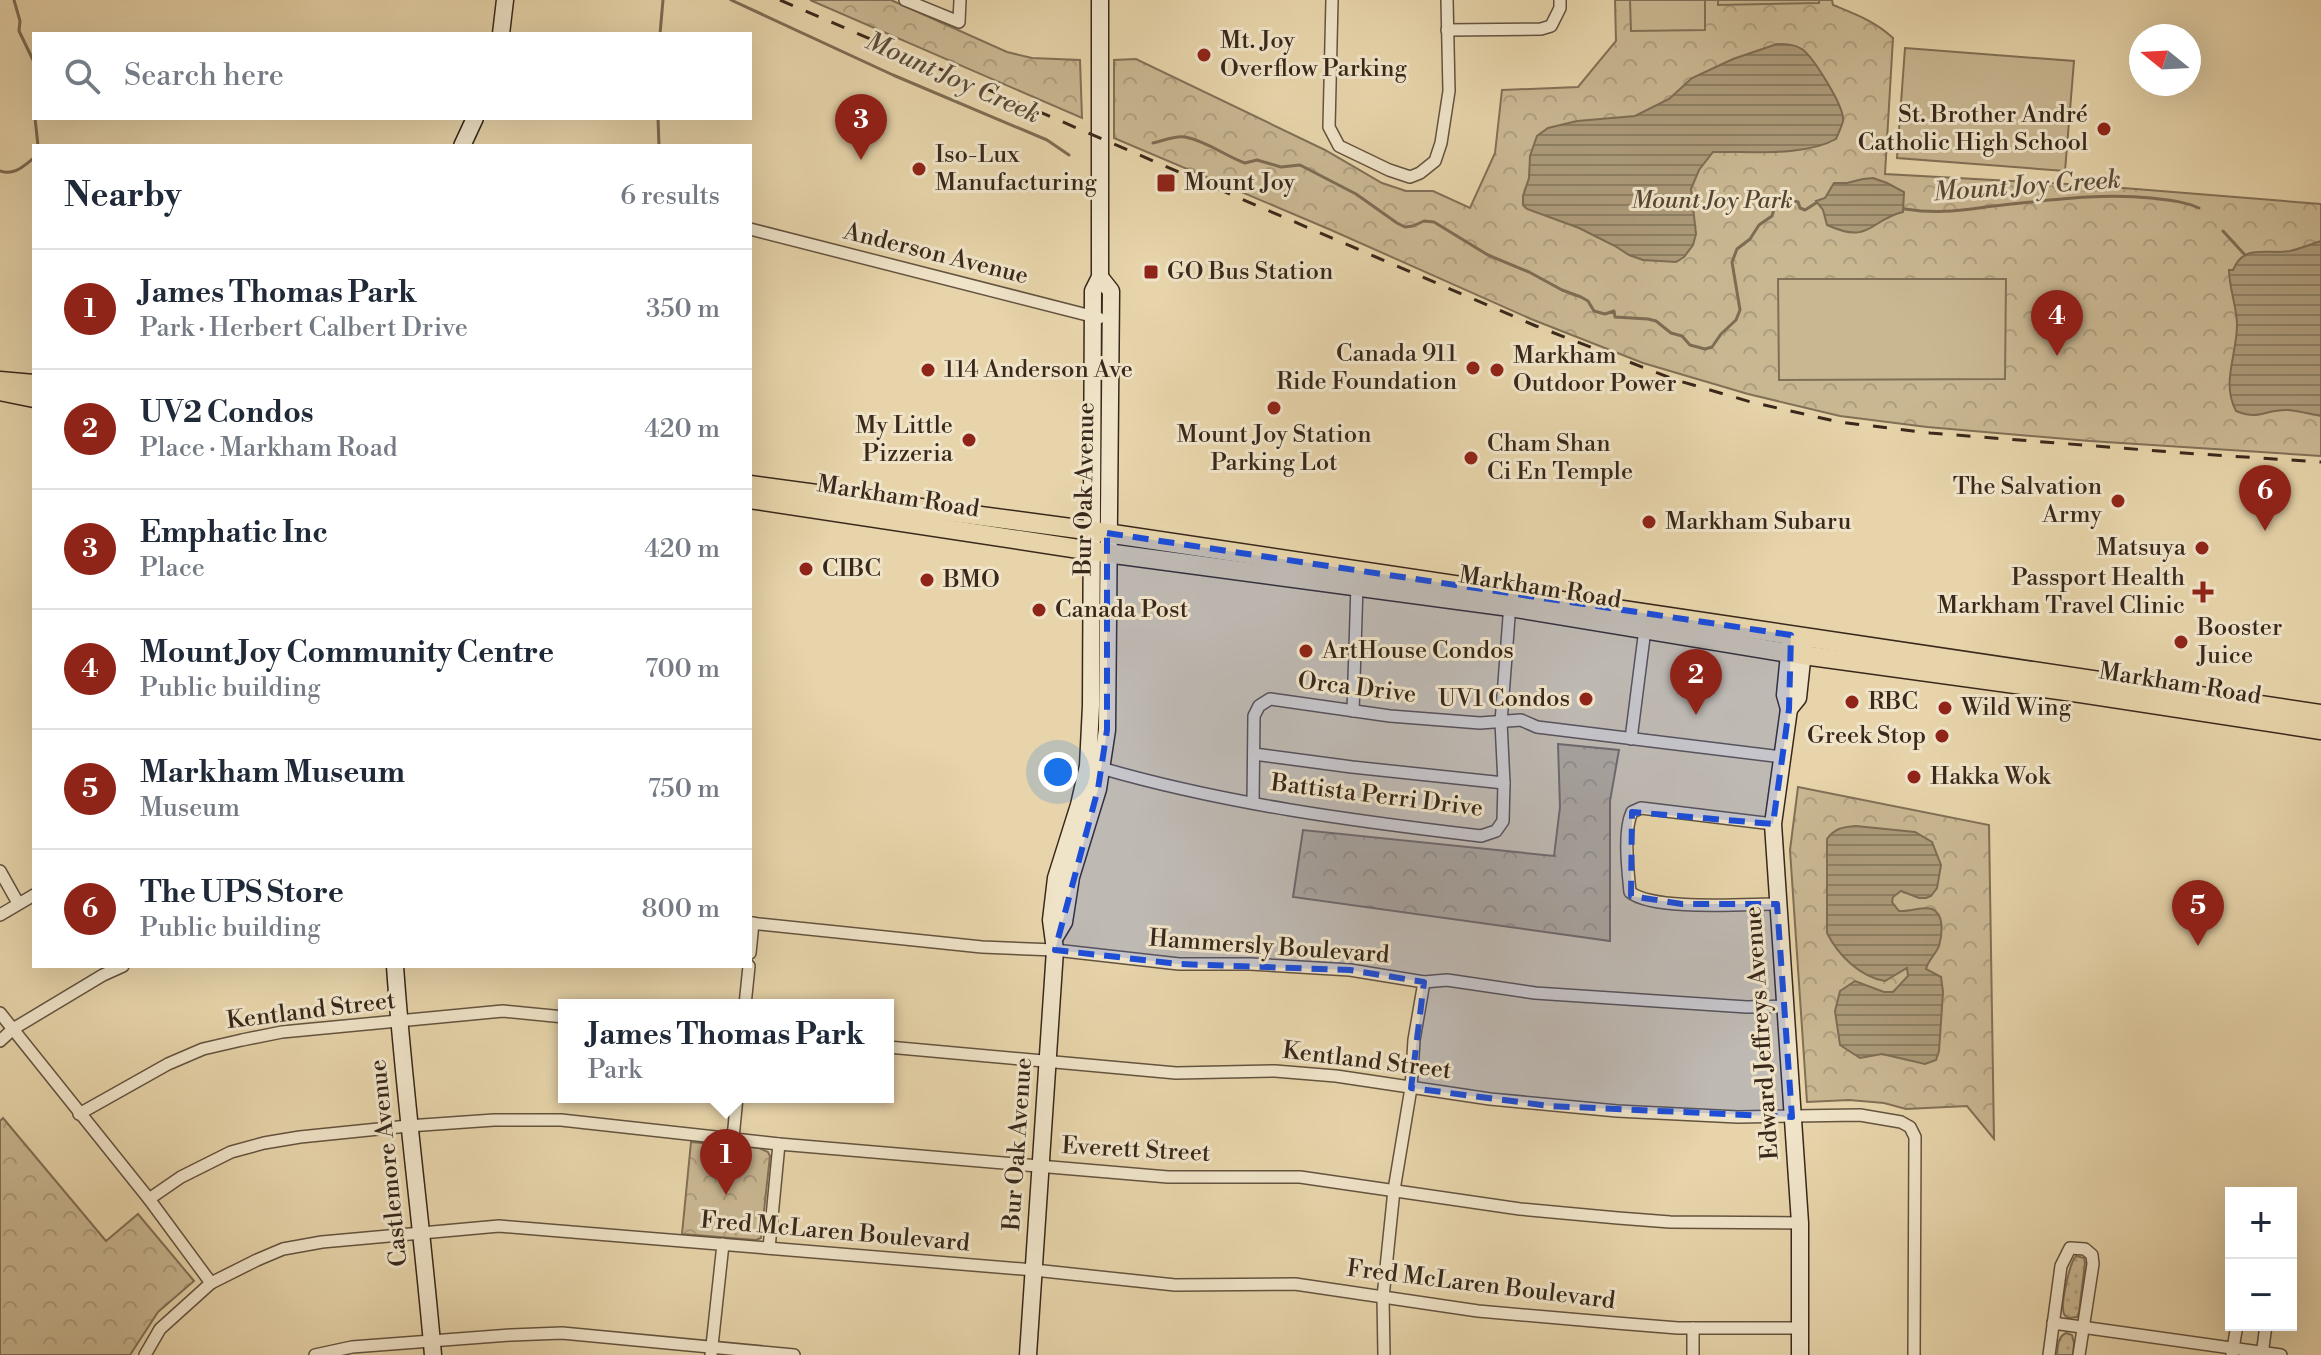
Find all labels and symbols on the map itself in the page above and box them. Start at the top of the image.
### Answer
north arrow [2129,24,2201,96]
water label: Mount Joy Creek [861,25,1045,131]
place label: Mt. Joy Overflow Parking [1220,26,1407,84]
marker: Mt. Joy Overflow Parking [1195,46,1213,64]
pin: 3 [835,94,887,160]
place label: St. Brother André Catholic High School [1858,100,2088,158]
marker: St. Brother André Catholic High School [2095,120,2113,138]
place label: Iso-Lux Manufacturing [935,140,1098,198]
marker: Iso-Lux Manufacturing [910,160,928,178]
water label: Mount Joy Creek [1932,163,2122,209]
place label: Mount Joy [1184,168,1295,198]
marker: Mount Joy [1155,172,1177,194]
park label: Mount Joy Park [1631,186,1793,216]
street label: Anderson Avenue [840,216,1031,291]
place label: GO Bus Station [1167,257,1333,287]
marker: GO Bus Station [1142,263,1160,281]
pin: 4 [2031,290,2083,356]
place label: Canada 911 Ride Foundation [1276,339,1458,397]
place label: Markham Outdoor Power [1513,341,1677,399]
place label: 114 Anderson Ave [944,355,1133,385]
marker: Canada 911 Ride Foundation [1464,359,1482,377]
marker: 114 Anderson Ave [919,361,937,379]
marker: Markham Outdoor Power [1488,361,1506,379]
marker: Mount Joy Station Parking Lot [1265,399,1283,417]
street label: Bur Oak Avenue [1068,402,1102,577]
place label: My Little Pizzeria [855,411,954,469]
place label: Mount Joy Station Parking Lot [1176,420,1372,478]
place label: Cham Shan Ci En Temple [1487,429,1633,487]
marker: My Little Pizzeria [960,431,978,449]
marker: Cham Shan Ci En Temple [1462,449,1480,467]
pin: 6 [2239,465,2291,531]
street label: Markham Road [815,469,982,525]
place label: The Salvation Army [1953,472,2102,530]
marker: The Salvation Army [2109,492,2127,510]
place label: Markham Subaru [1665,507,1852,537]
marker: Markham Subaru [1640,513,1658,531]
place label: Matsuya [2096,533,2187,563]
marker: Matsuya [2193,539,2211,557]
place label: CIBC [822,554,881,584]
marker: CIBC [797,560,815,578]
street label: Markham Road [1457,560,1624,616]
place label: Passport Health Markham Travel Clinic [1937,563,2185,621]
place label: BMO [942,565,1000,595]
marker: BMO [918,571,936,589]
marker: Passport Health Markham Travel Clinic [2192,581,2214,603]
place label: Canada Post [1055,595,1189,625]
marker: Canada Post [1030,601,1048,619]
place label: Booster Juice [2196,613,2282,671]
marker: Booster Juice [2172,633,2190,651]
place label: ArtHouse Condos [1321,636,1514,666]
marker: ArtHouse Condos [1297,642,1315,660]
pin: 2 [1670,649,1722,715]
street label: Markham Road [2097,656,2264,712]
street label: Orca Drive [1296,666,1418,710]
place label: UV1 Condos [1438,684,1570,714]
place label: RBC [1868,687,1918,717]
marker: UV1 Condos [1577,690,1595,708]
marker: RBC [1843,693,1861,711]
place label: Wild Wing [1960,693,2072,723]
marker: Wild Wing [1936,699,1954,717]
place label: Greek Stop [1807,721,1926,751]
marker: Greek Stop [1933,727,1951,745]
your location [1038,752,1078,792]
place label: Hakka Wok [1930,762,2052,792]
street label: Battista Perri Drive [1268,768,1485,824]
marker: Hakka Wok [1905,768,1923,786]
pin: 5 [2172,880,2224,946]
street label: Edward Jeffreys Avenue [1738,905,1786,1161]
street label: Hammersly Boulevard [1148,924,1391,970]
street label: Kentland Street [225,986,398,1036]
street label: Kentland Street [1281,1036,1454,1086]
street label: Bur Oak Avenue [997,1056,1039,1233]
street label: Castlemore Avenue [363,1058,415,1268]
pin: 1 [700,1129,752,1195]
street label: Everett Street [1061,1131,1212,1169]
street label: Fred McLaren Boulevard [699,1205,971,1259]
street label: Fred McLaren Boulevard [1345,1254,1617,1316]

